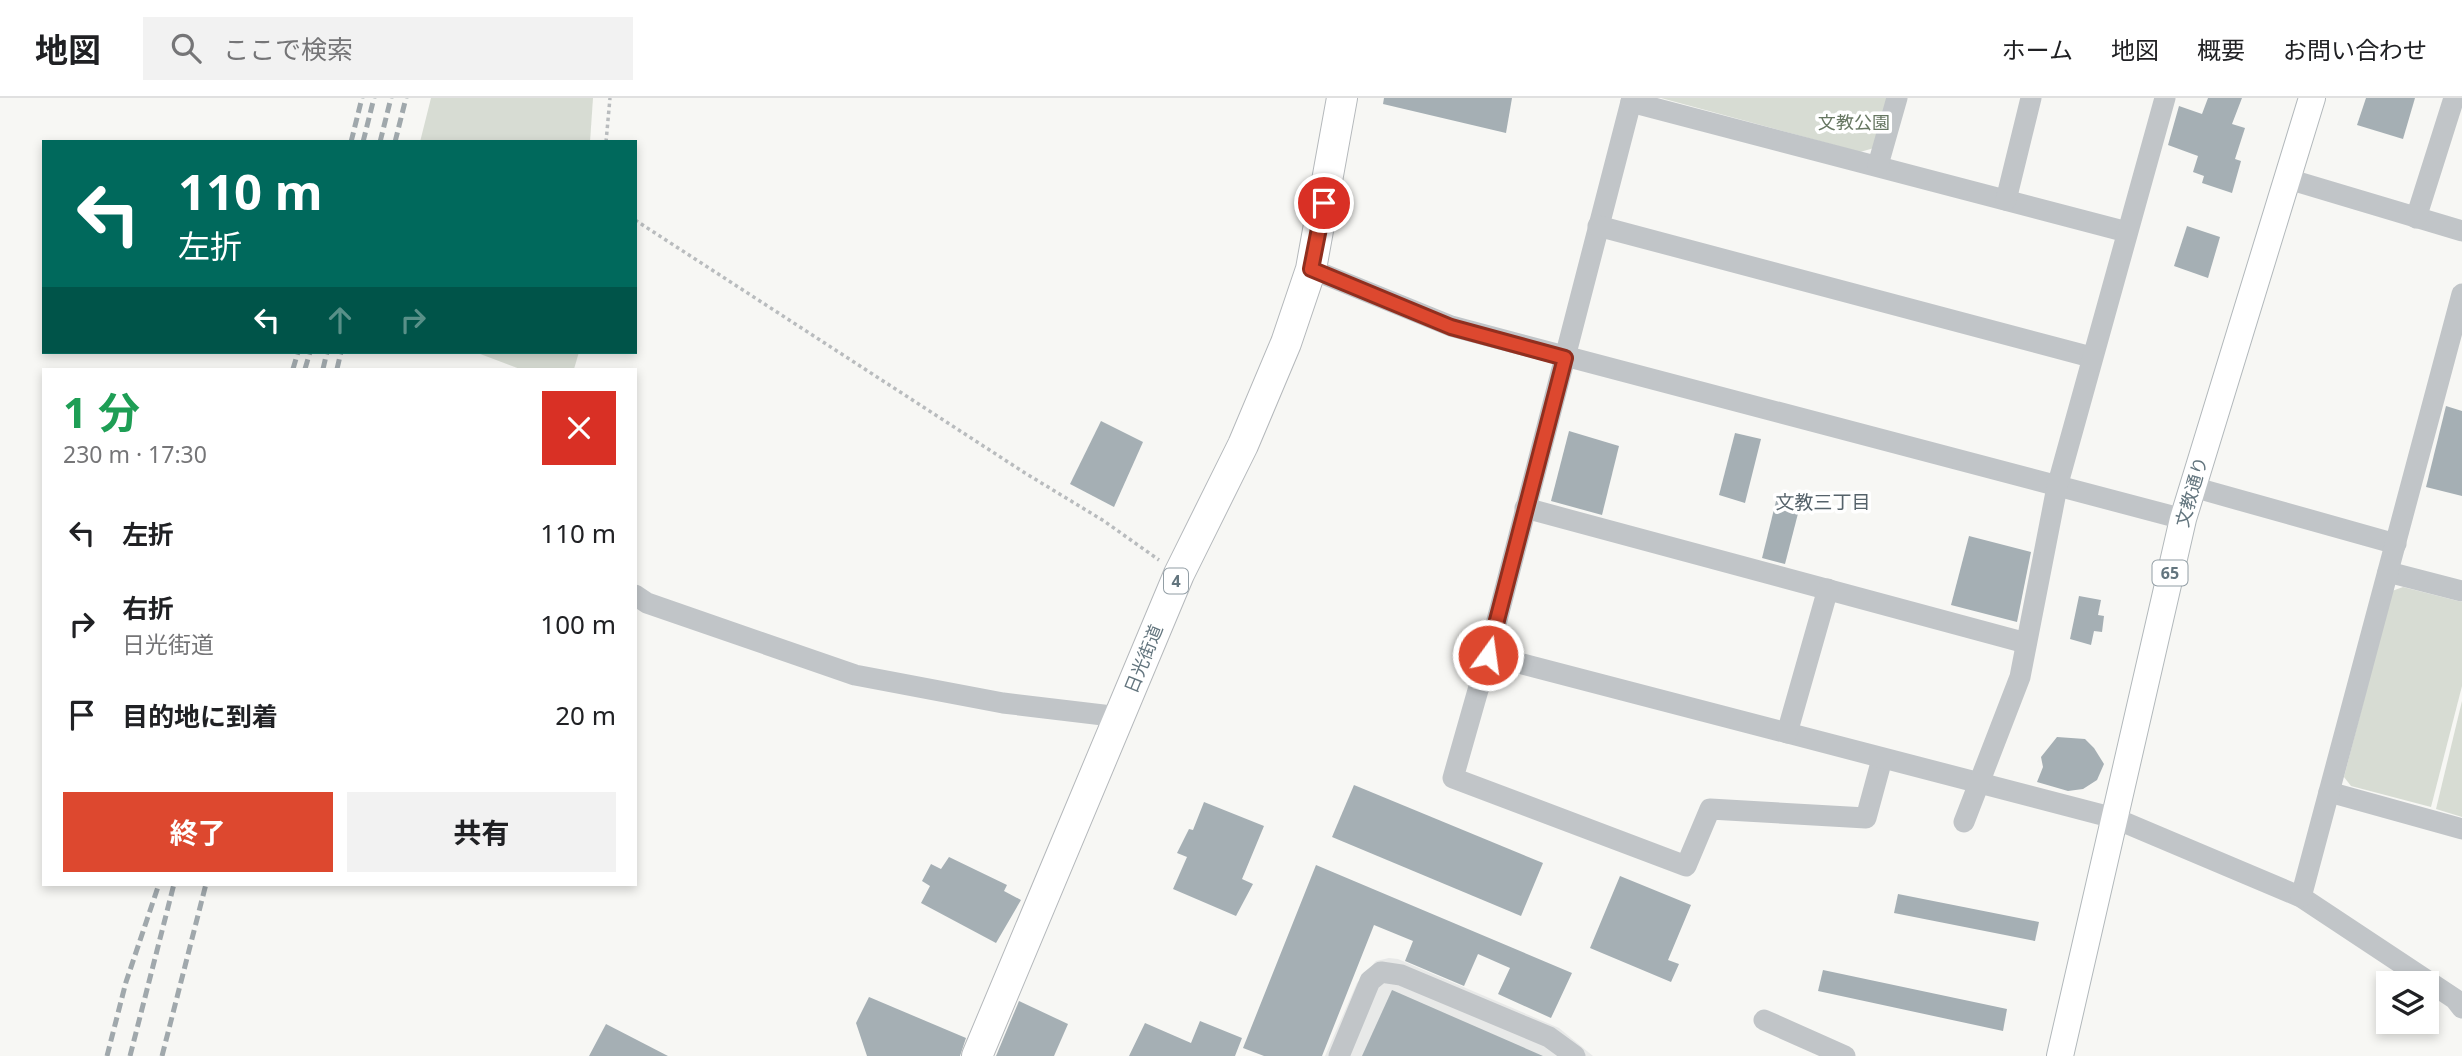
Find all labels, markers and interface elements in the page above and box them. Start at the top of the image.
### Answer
search box [143,17,633,80]
text: 地図 [35,27,101,72]
icon: search [167,29,205,67]
text: ここで検索 [223,31,353,67]
text: ホーム [2002,33,2073,66]
text: 地図 [2111,33,2159,66]
text: 概要 [2197,33,2245,66]
text: お問い合わせ [2283,33,2427,66]
park label: 文教公園 [1818,110,1890,134]
text: 110 m [178,158,323,224]
icon: left [63,168,154,259]
pin [1294,173,1354,233]
icon: arrive [1305,184,1343,222]
text: 左折 [178,224,242,267]
icon: left [248,301,286,339]
icon: ahead [321,301,359,339]
icon: right [394,301,432,339]
text: 1 分 [63,383,140,440]
button: close [542,391,616,465]
text: 230 m · 17:30 [63,438,207,470]
street label: 文教通り [2170,454,2212,530]
district label: 文教三丁目 [1775,489,1871,515]
icon: left [63,514,101,552]
text: 110 m [540,515,616,551]
text: 左折 [122,516,174,552]
road number: 65 [2152,560,2188,586]
road number: 4 [1164,568,1188,594]
text: 右折 [122,590,174,626]
icon: right [63,605,101,643]
text: 100 m [540,606,616,642]
position arrow [1451,618,1525,692]
street label: 日光街道 [1118,621,1168,696]
text: 日光街道 [122,628,214,660]
icon: arrive [63,696,101,734]
text: 20 m [555,697,616,733]
text: 目的地に到着 [122,698,278,734]
button: 終了 [63,792,333,872]
button: 共有 [347,792,616,872]
map controls [2376,971,2439,1034]
button: layers [2376,971,2439,1034]

